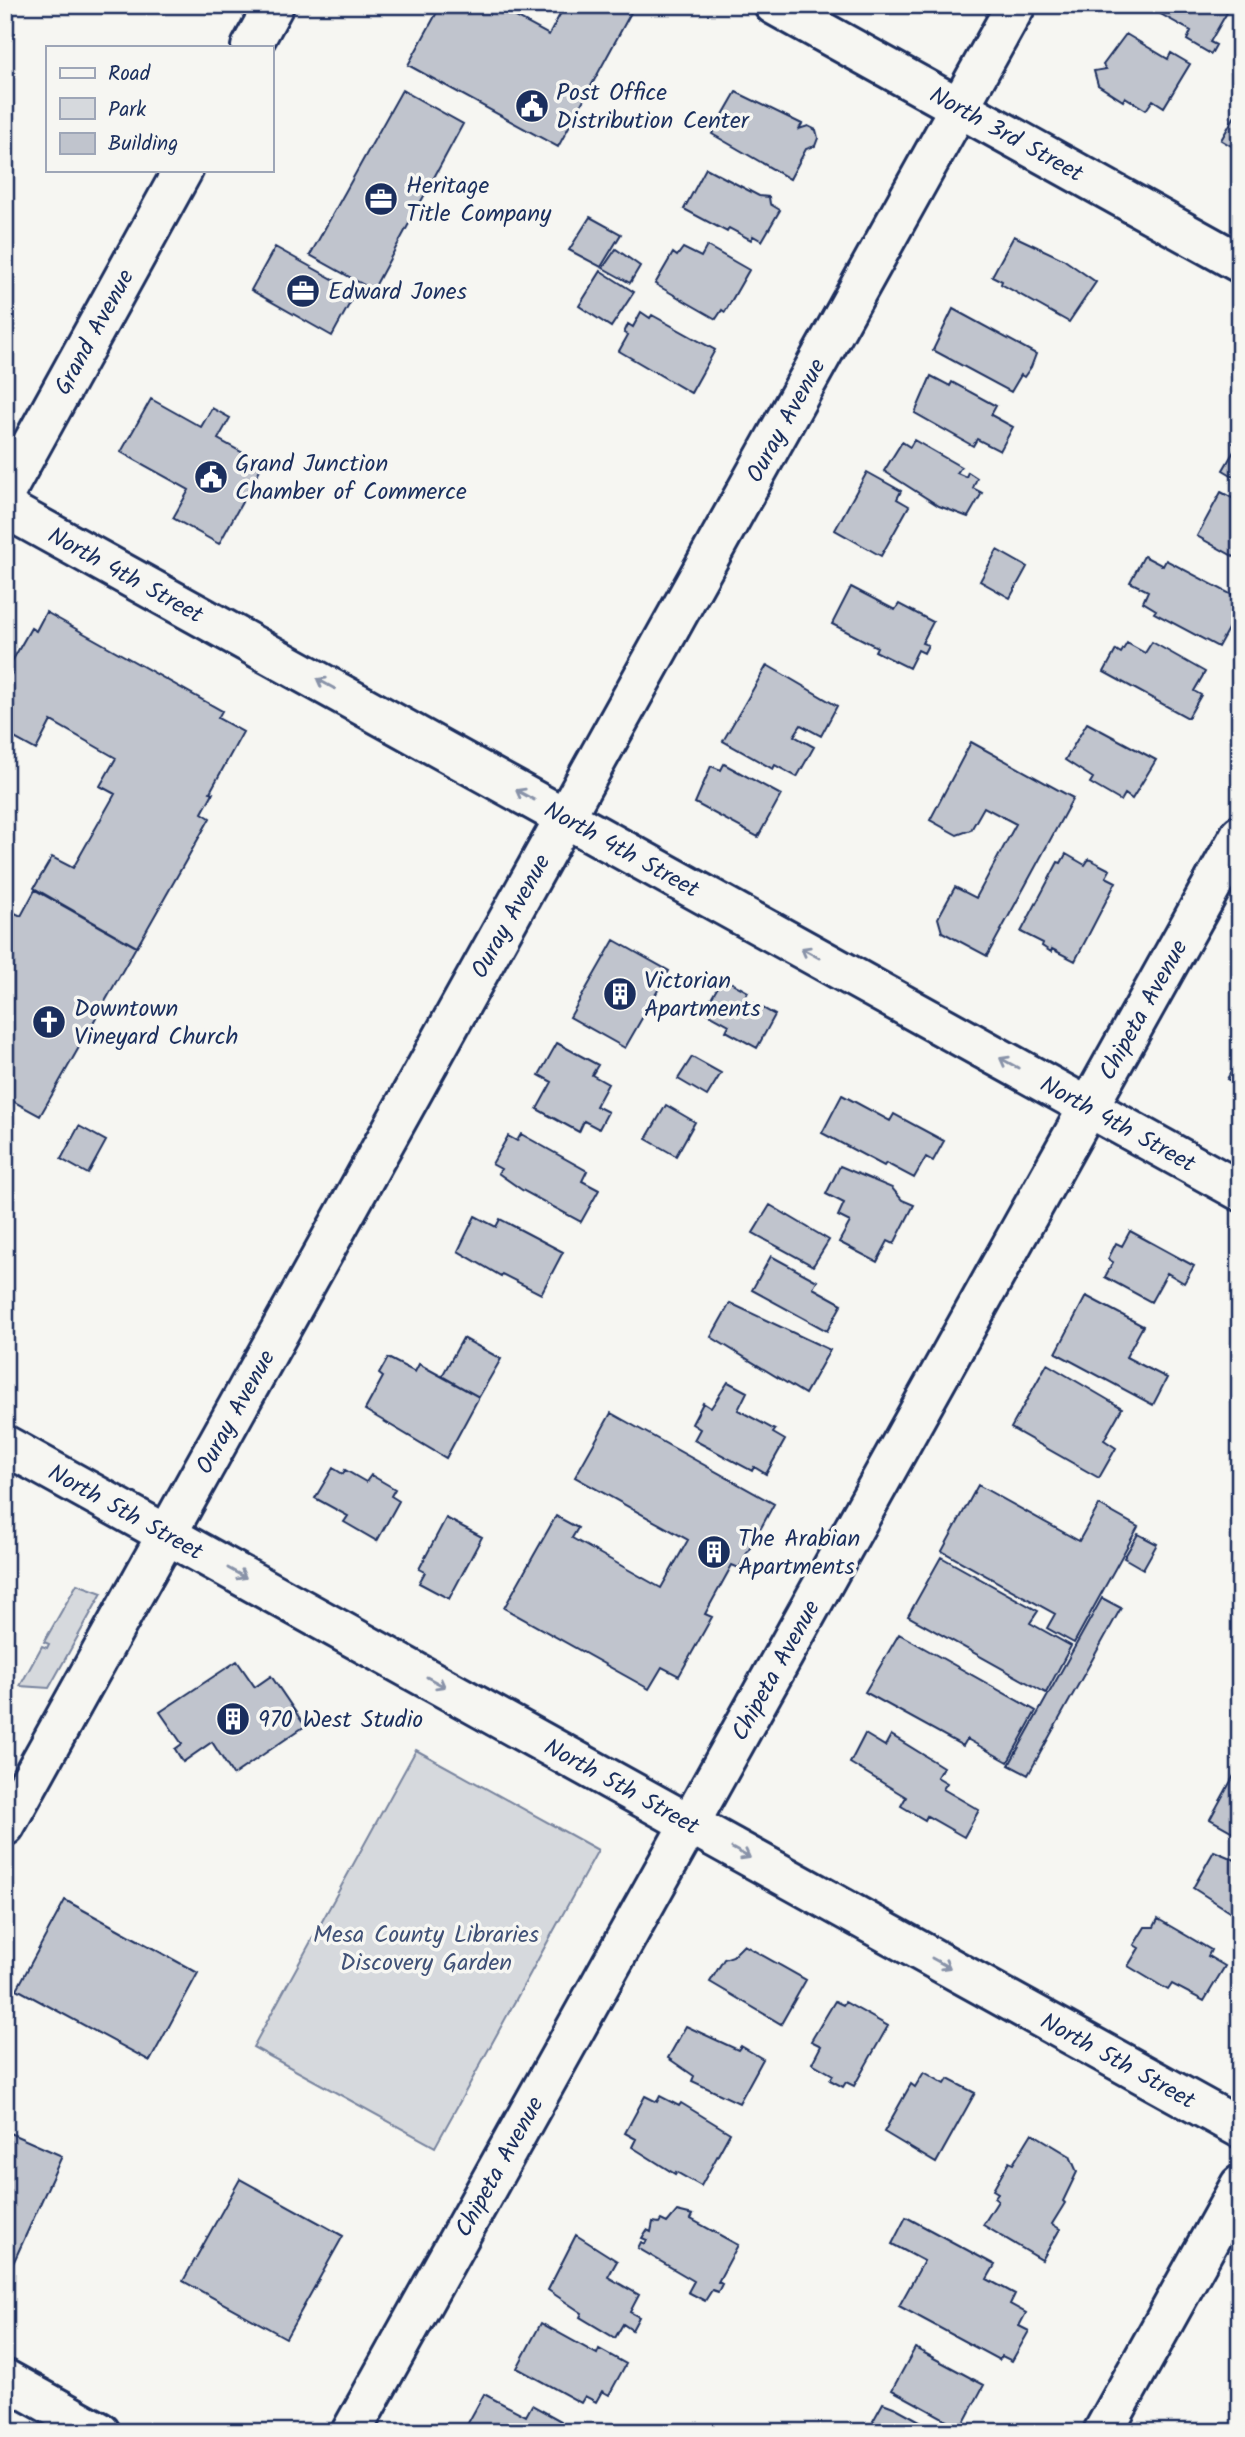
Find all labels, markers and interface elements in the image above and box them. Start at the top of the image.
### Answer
legend [46,46,273,172]
text: Road [108,58,151,91]
place label: Post Office Distribution Center [556,74,751,141]
street label: North 3rd Street [922,77,1091,194]
public building icon: Post Office Distribution Center [513,87,551,125]
text: Park [108,94,146,127]
text: Building [108,128,178,161]
place label: Heritage Title Company [406,167,552,234]
office icon: Heritage Title Company [362,180,400,218]
street label: Grand Avenue [44,262,146,403]
office icon: Edward Jones [284,272,322,310]
place label: Edward Jones [328,273,467,312]
street label: Ouray Avenue [737,351,837,490]
place label: Grand Junction Chamber of Commerce [235,445,467,512]
public building icon: Grand Junction Chamber of Commerce [192,458,230,496]
street label: North 4th Street [40,517,211,635]
one-way arrow [317,677,337,691]
one-way arrow [515,788,536,801]
street label: North 4th Street [536,792,707,910]
street label: Ouray Avenue [461,847,562,986]
street label: Chipeta Avenue [1089,932,1199,1088]
one-way arrow [800,946,821,959]
place label: Victorian Apartments [644,962,761,1029]
building icon: Victorian Apartments [601,975,639,1013]
place label: Downtown Vineyard Church [74,990,238,1057]
church icon: Downtown Vineyard Church [30,1003,68,1041]
one-way arrow [999,1056,1020,1069]
street label: North 4th Street [1032,1066,1203,1184]
street label: Ouray Avenue [186,1343,287,1482]
street label: North 5th Street [40,1454,211,1572]
place label: The Arabian Apartments [738,1520,860,1587]
building icon: The Arabian Apartments [695,1533,733,1571]
one-way arrow [226,1566,246,1580]
street label: Chipeta Avenue [721,1593,832,1749]
one-way arrow [426,1675,446,1689]
building icon: 970 West Studio [214,1700,252,1738]
place label: 970 West Studio [258,1701,423,1740]
street label: North 5th Street [536,1729,707,1847]
one-way arrow [731,1846,751,1860]
park label: Mesa County Libraries Discovery Garden [313,1916,539,1983]
one-way arrow [930,1956,950,1970]
street label: North 5th Street [1032,2003,1203,2121]
street label: Chipeta Avenue [445,2089,555,2245]

